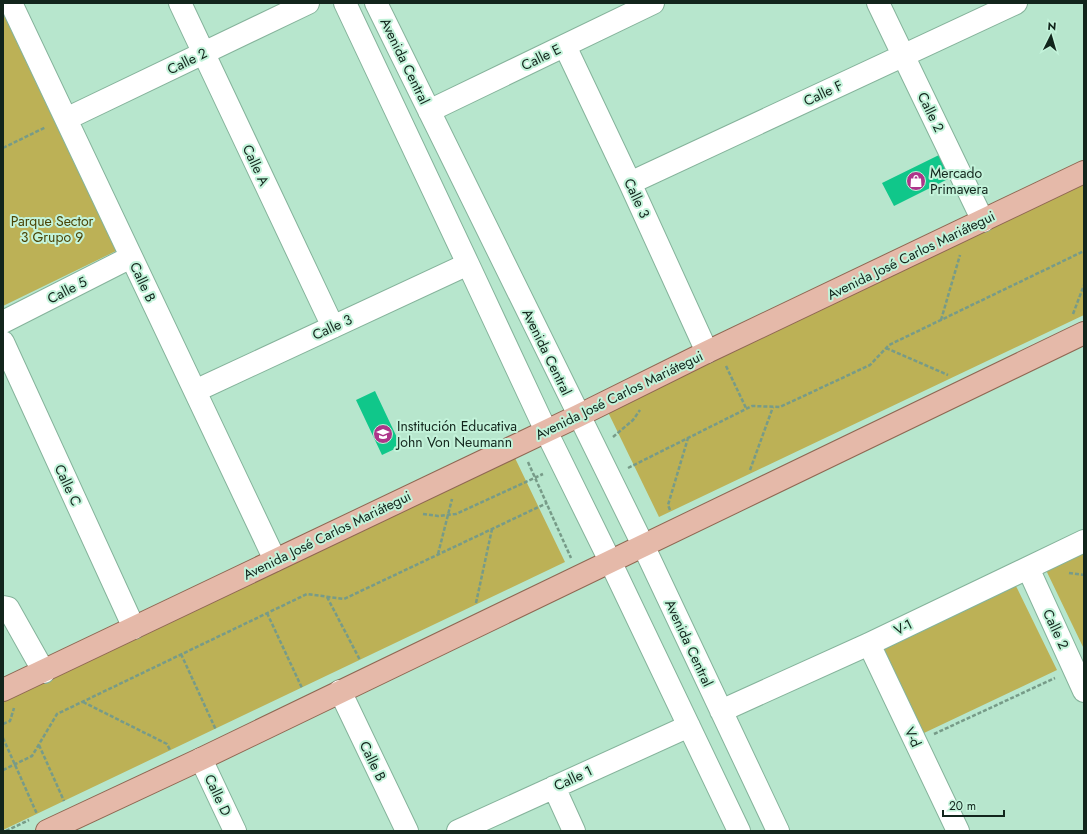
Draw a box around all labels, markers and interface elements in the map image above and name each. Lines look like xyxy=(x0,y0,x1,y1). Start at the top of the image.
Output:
street label: Avenida Central xyxy=(375,14,435,108)
north arrow xyxy=(1031,16,1071,56)
text: N xyxy=(1047,18,1057,34)
street label: Calle E xyxy=(518,39,564,75)
street label: Calle 2 xyxy=(164,43,210,79)
street label: Calle F xyxy=(800,75,846,111)
street label: Calle 2 xyxy=(913,89,949,135)
street label: Calle A xyxy=(238,141,275,190)
place label: Mercado Primavera xyxy=(930,163,988,199)
shop icon: Mercado Primavera xyxy=(905,170,927,192)
street label: Calle 3 xyxy=(619,175,655,221)
street label: Avenida José Carlos Mariátegui xyxy=(824,206,998,304)
park label: Parque Sector 3 Grupo 9 xyxy=(11,211,94,247)
street label: Calle B xyxy=(125,259,161,305)
street label: Calle 5 xyxy=(44,271,90,308)
street label: Avenida Central xyxy=(517,305,577,399)
street label: Calle 3 xyxy=(309,309,355,345)
street label: Avenida José Carlos Mariátegui xyxy=(532,346,706,444)
place label: Institución Educativa John Von Neumann xyxy=(395,416,517,452)
school or university icon: Institución Educativa John Von Neumann xyxy=(372,423,394,445)
street label: Calle C xyxy=(50,461,86,509)
street label: Avenida José Carlos Mariátegui xyxy=(240,486,414,584)
street label: Avenida Central xyxy=(660,596,718,690)
street label: Calle 2 xyxy=(1038,606,1074,652)
street label: V-1 xyxy=(890,614,916,640)
street label: V-d xyxy=(900,724,926,750)
street label: Calle B xyxy=(355,738,391,784)
street label: Calle 1 xyxy=(550,760,596,796)
street label: Calle D xyxy=(200,771,236,819)
scale bar xyxy=(943,792,1004,818)
text: 20 m xyxy=(949,797,976,815)

